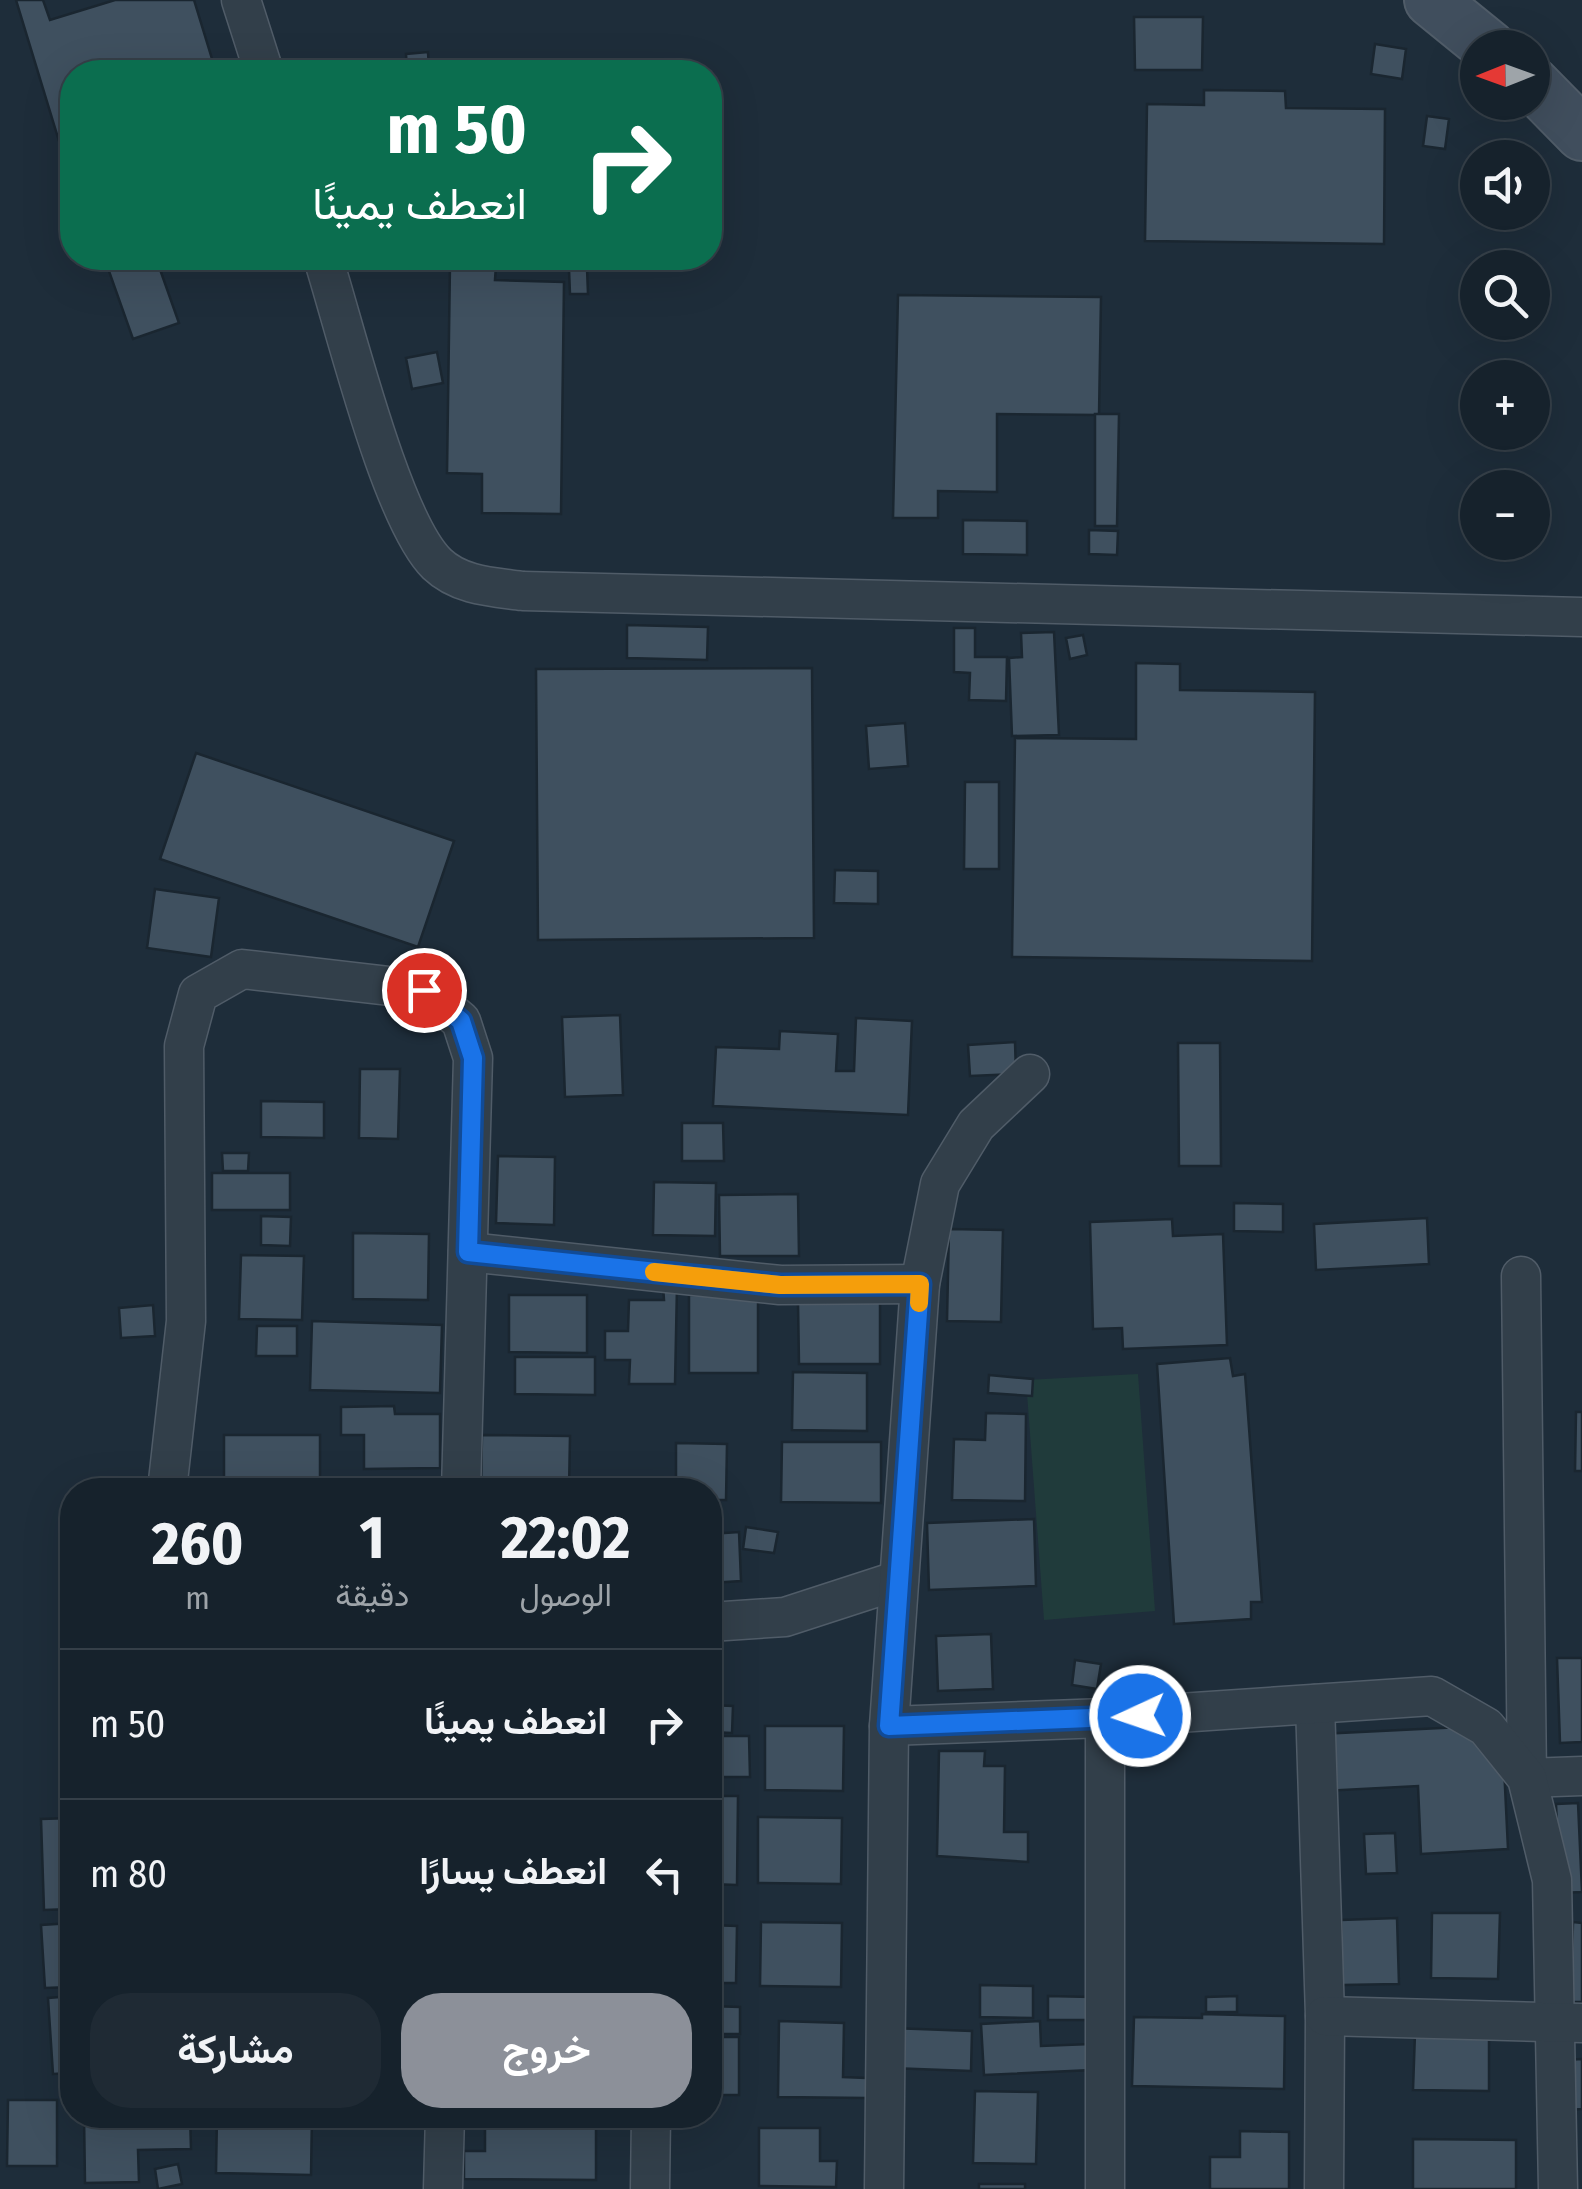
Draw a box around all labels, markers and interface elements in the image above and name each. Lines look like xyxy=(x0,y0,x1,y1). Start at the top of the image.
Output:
north arrow xyxy=(1460,30,1550,120)
map controls xyxy=(1460,30,1550,560)
text: 50 m xyxy=(386,88,527,172)
icon: right xyxy=(562,100,692,230)
button: sound xyxy=(1460,140,1550,230)
text: انعطف يمينًا xyxy=(312,177,527,231)
button: search xyxy=(1460,250,1550,340)
button: + xyxy=(1460,360,1550,450)
button: − xyxy=(1460,470,1550,560)
pin xyxy=(382,948,467,1033)
icon: arrive xyxy=(397,963,452,1018)
text: 1 xyxy=(360,1502,385,1574)
text: 22:02 xyxy=(501,1502,630,1574)
text: 260 xyxy=(152,1508,244,1580)
text: دقيقة xyxy=(335,1576,409,1614)
text: الوصول xyxy=(520,1576,612,1614)
text: m xyxy=(185,1579,210,1617)
position arrow xyxy=(1088,1664,1192,1768)
icon: right xyxy=(637,1697,692,1752)
text: انعطف يمينًا xyxy=(424,1698,607,1744)
text: 50 m xyxy=(90,1701,165,1747)
icon: left xyxy=(637,1847,692,1902)
text: انعطف يسارًا xyxy=(419,1848,607,1894)
text: 80 m xyxy=(90,1851,167,1897)
button: مشاركة xyxy=(90,1993,381,2108)
button: خروج xyxy=(401,1993,692,2108)

